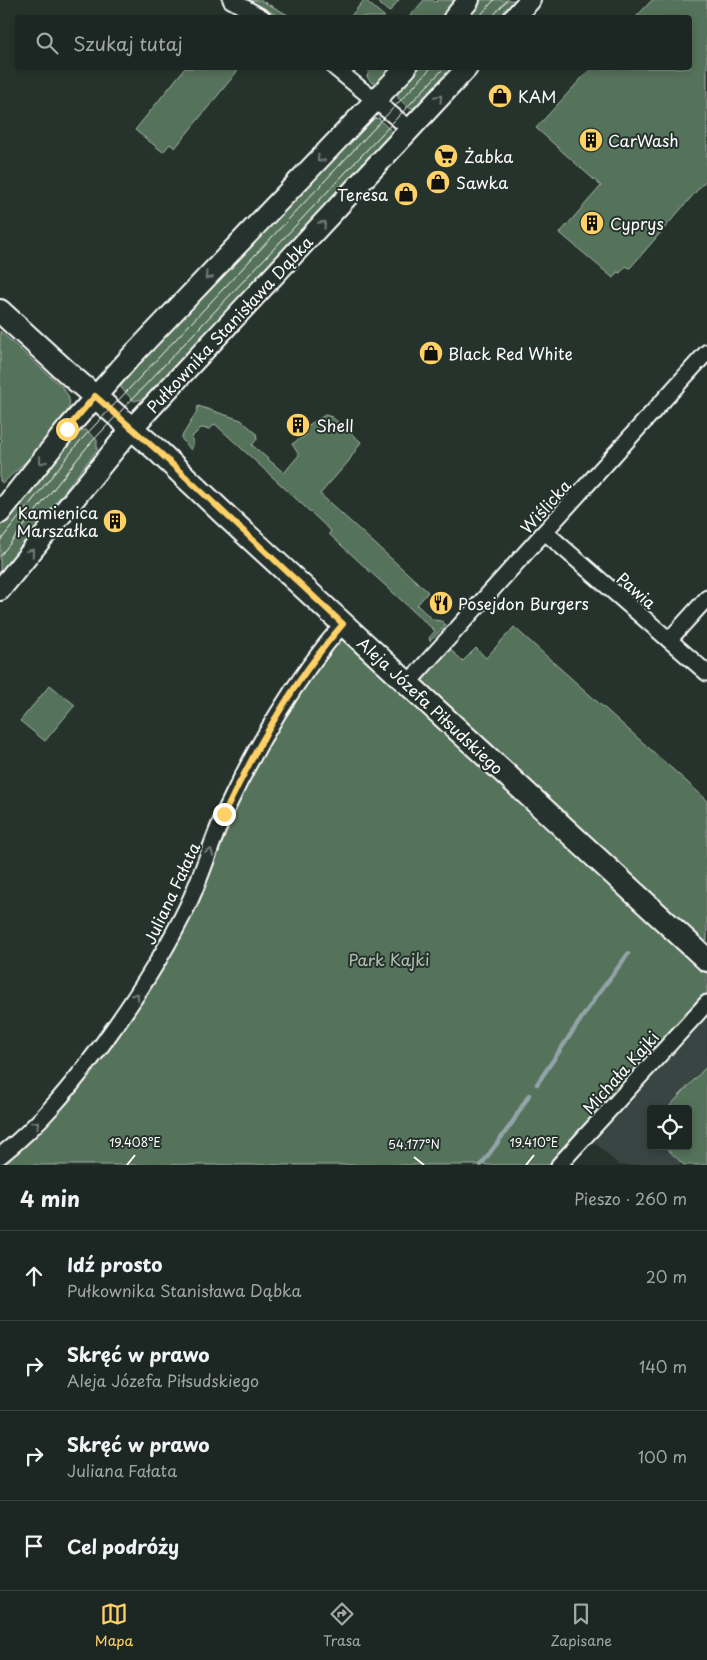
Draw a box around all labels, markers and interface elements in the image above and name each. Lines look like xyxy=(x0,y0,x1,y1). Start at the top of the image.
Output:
search box xyxy=(15,15,692,70)
icon: search xyxy=(33,29,61,57)
text: Szukaj tutaj xyxy=(73,29,183,57)
shop icon: KAM xyxy=(487,83,513,109)
place label: KAM xyxy=(518,84,556,108)
one-way arrow xyxy=(433,95,442,104)
building icon: CarWash xyxy=(578,127,604,153)
place label: CarWash xyxy=(608,128,679,152)
supermarket icon: Żabka xyxy=(433,143,459,169)
place label: Żabka xyxy=(464,144,513,168)
one-way arrow xyxy=(317,153,326,162)
shop icon: Sawka xyxy=(425,169,451,195)
place label: Sawka xyxy=(456,170,508,194)
shop icon: Teresa xyxy=(393,181,419,207)
place label: Teresa xyxy=(337,182,388,206)
building icon: Cyprys xyxy=(579,210,605,236)
place label: Cyprys xyxy=(610,211,664,235)
one-way arrow xyxy=(317,220,326,229)
street label: Pułkownika Stanisława Dąbka xyxy=(140,230,318,418)
one-way arrow xyxy=(205,271,214,280)
shop icon: Black Red White xyxy=(418,340,444,366)
place label: Black Red White xyxy=(448,341,573,365)
building icon: Shell xyxy=(285,412,311,438)
place label: Shell xyxy=(316,413,354,437)
route start xyxy=(56,418,79,441)
one-way arrow xyxy=(39,455,47,464)
street label: Wiślicka xyxy=(514,474,576,538)
place label: Kamienica Marszałka xyxy=(17,500,98,542)
building icon: Kamienica Marszałka xyxy=(102,508,128,534)
one-way arrow xyxy=(25,549,33,558)
street label: Pawia xyxy=(612,566,662,614)
restaurant icon: Posejdon Burgers xyxy=(428,590,454,616)
place label: Posejdon Burgers xyxy=(458,591,589,615)
street label: Aleja Józefa Piłsudskiego xyxy=(353,631,509,779)
route end xyxy=(213,803,236,826)
street label: Juliana Fałata xyxy=(137,838,205,948)
one-way arrow xyxy=(204,848,214,856)
park label: Park Kajki xyxy=(349,947,429,971)
one-way arrow xyxy=(130,992,139,1002)
street label: Michała Kajki xyxy=(576,1025,664,1119)
map controls xyxy=(647,1105,692,1150)
button: locate xyxy=(647,1105,692,1150)
one-way arrow xyxy=(31,1121,40,1130)
text: 19.408°E xyxy=(109,1133,161,1151)
text: 19.410°E xyxy=(510,1133,558,1151)
text: 54.177°N xyxy=(388,1135,440,1153)
text: 4 min xyxy=(20,1182,80,1214)
text: Pieszo · 260 m xyxy=(574,1186,687,1210)
text: Idź prosto xyxy=(67,1250,163,1278)
icon: ahead xyxy=(20,1262,48,1290)
text: 20 m xyxy=(646,1264,687,1288)
text: Pułkownika Stanisława Dąbka xyxy=(67,1278,302,1302)
text: Skręć w prawo xyxy=(67,1340,210,1368)
icon: right xyxy=(20,1352,48,1380)
text: 140 m xyxy=(639,1354,687,1378)
text: Aleja Józefa Piłsudskiego xyxy=(67,1368,259,1392)
text: Skręć w prawo xyxy=(67,1430,210,1458)
icon: right xyxy=(20,1442,48,1470)
text: 100 m xyxy=(638,1444,687,1468)
text: Juliana Fałata xyxy=(67,1458,177,1482)
icon: arrive xyxy=(20,1532,48,1560)
text: Cel podróży xyxy=(67,1532,179,1560)
tab: Mapa xyxy=(95,1600,133,1651)
tab: Trasa xyxy=(323,1600,361,1651)
tab: Zapisane xyxy=(551,1600,612,1651)

